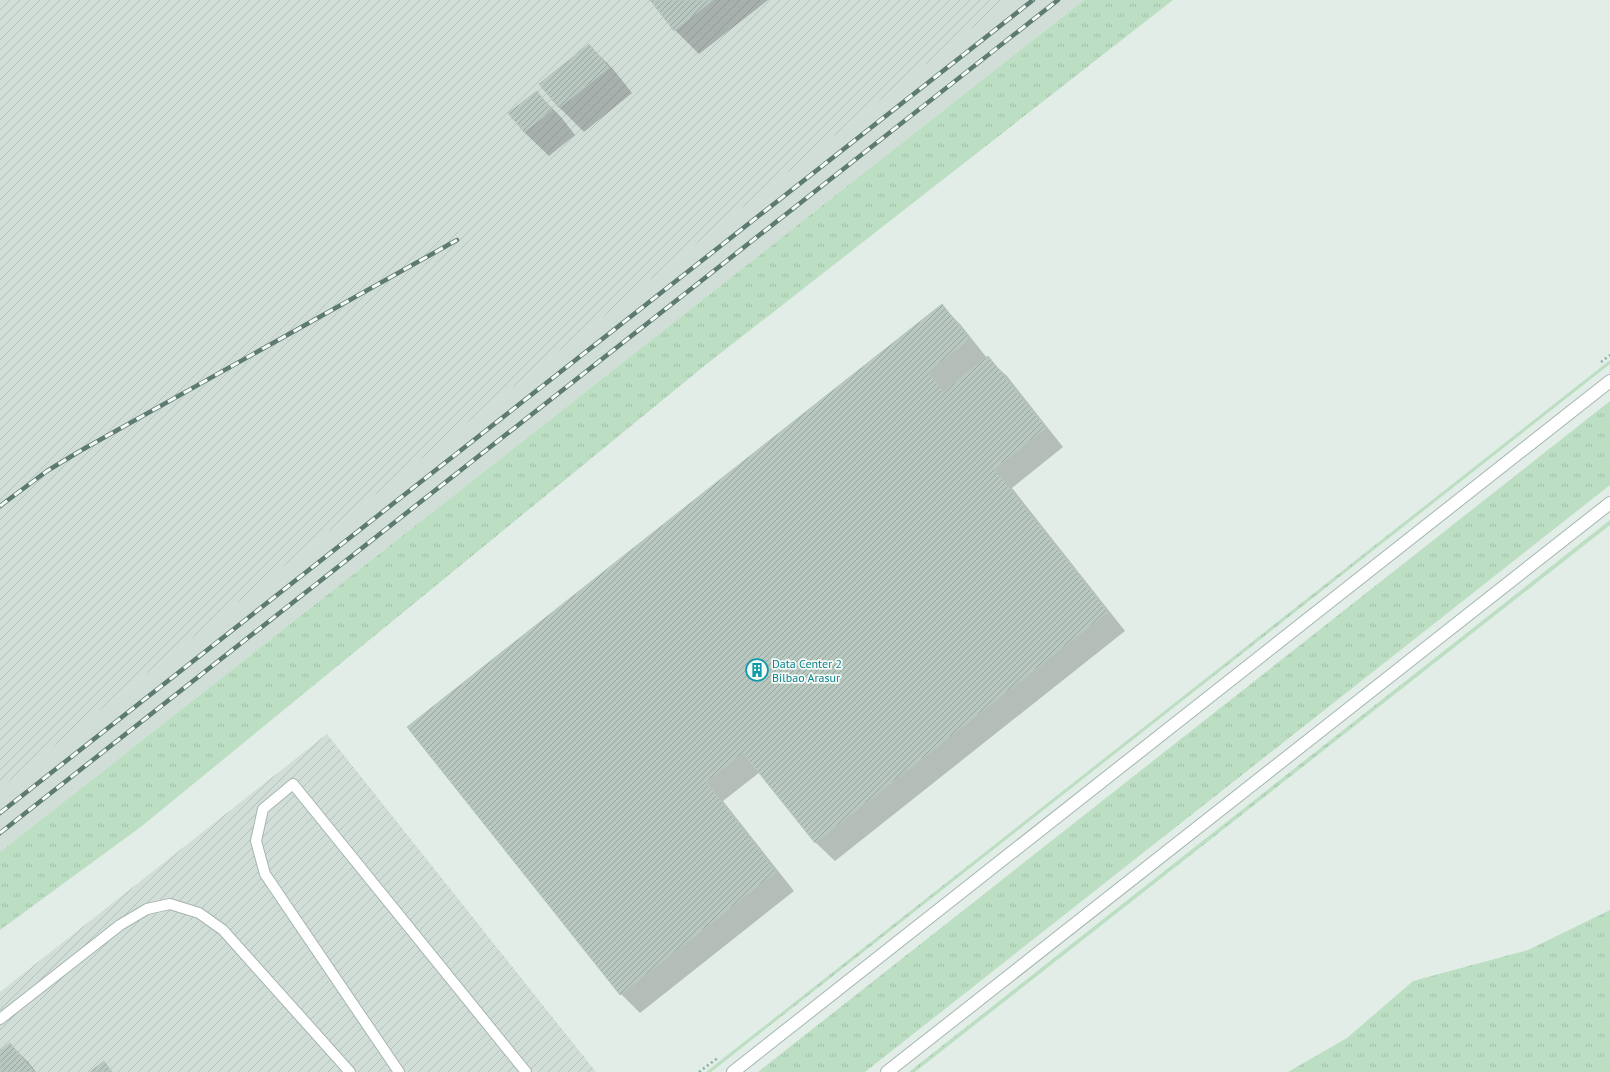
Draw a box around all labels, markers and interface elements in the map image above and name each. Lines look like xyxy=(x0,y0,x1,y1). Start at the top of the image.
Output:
place label: Data Center 2 Bilbao Arasur xyxy=(772,656,842,685)
building icon: Data Center 2 Bilbao Arasur xyxy=(744,657,770,683)

